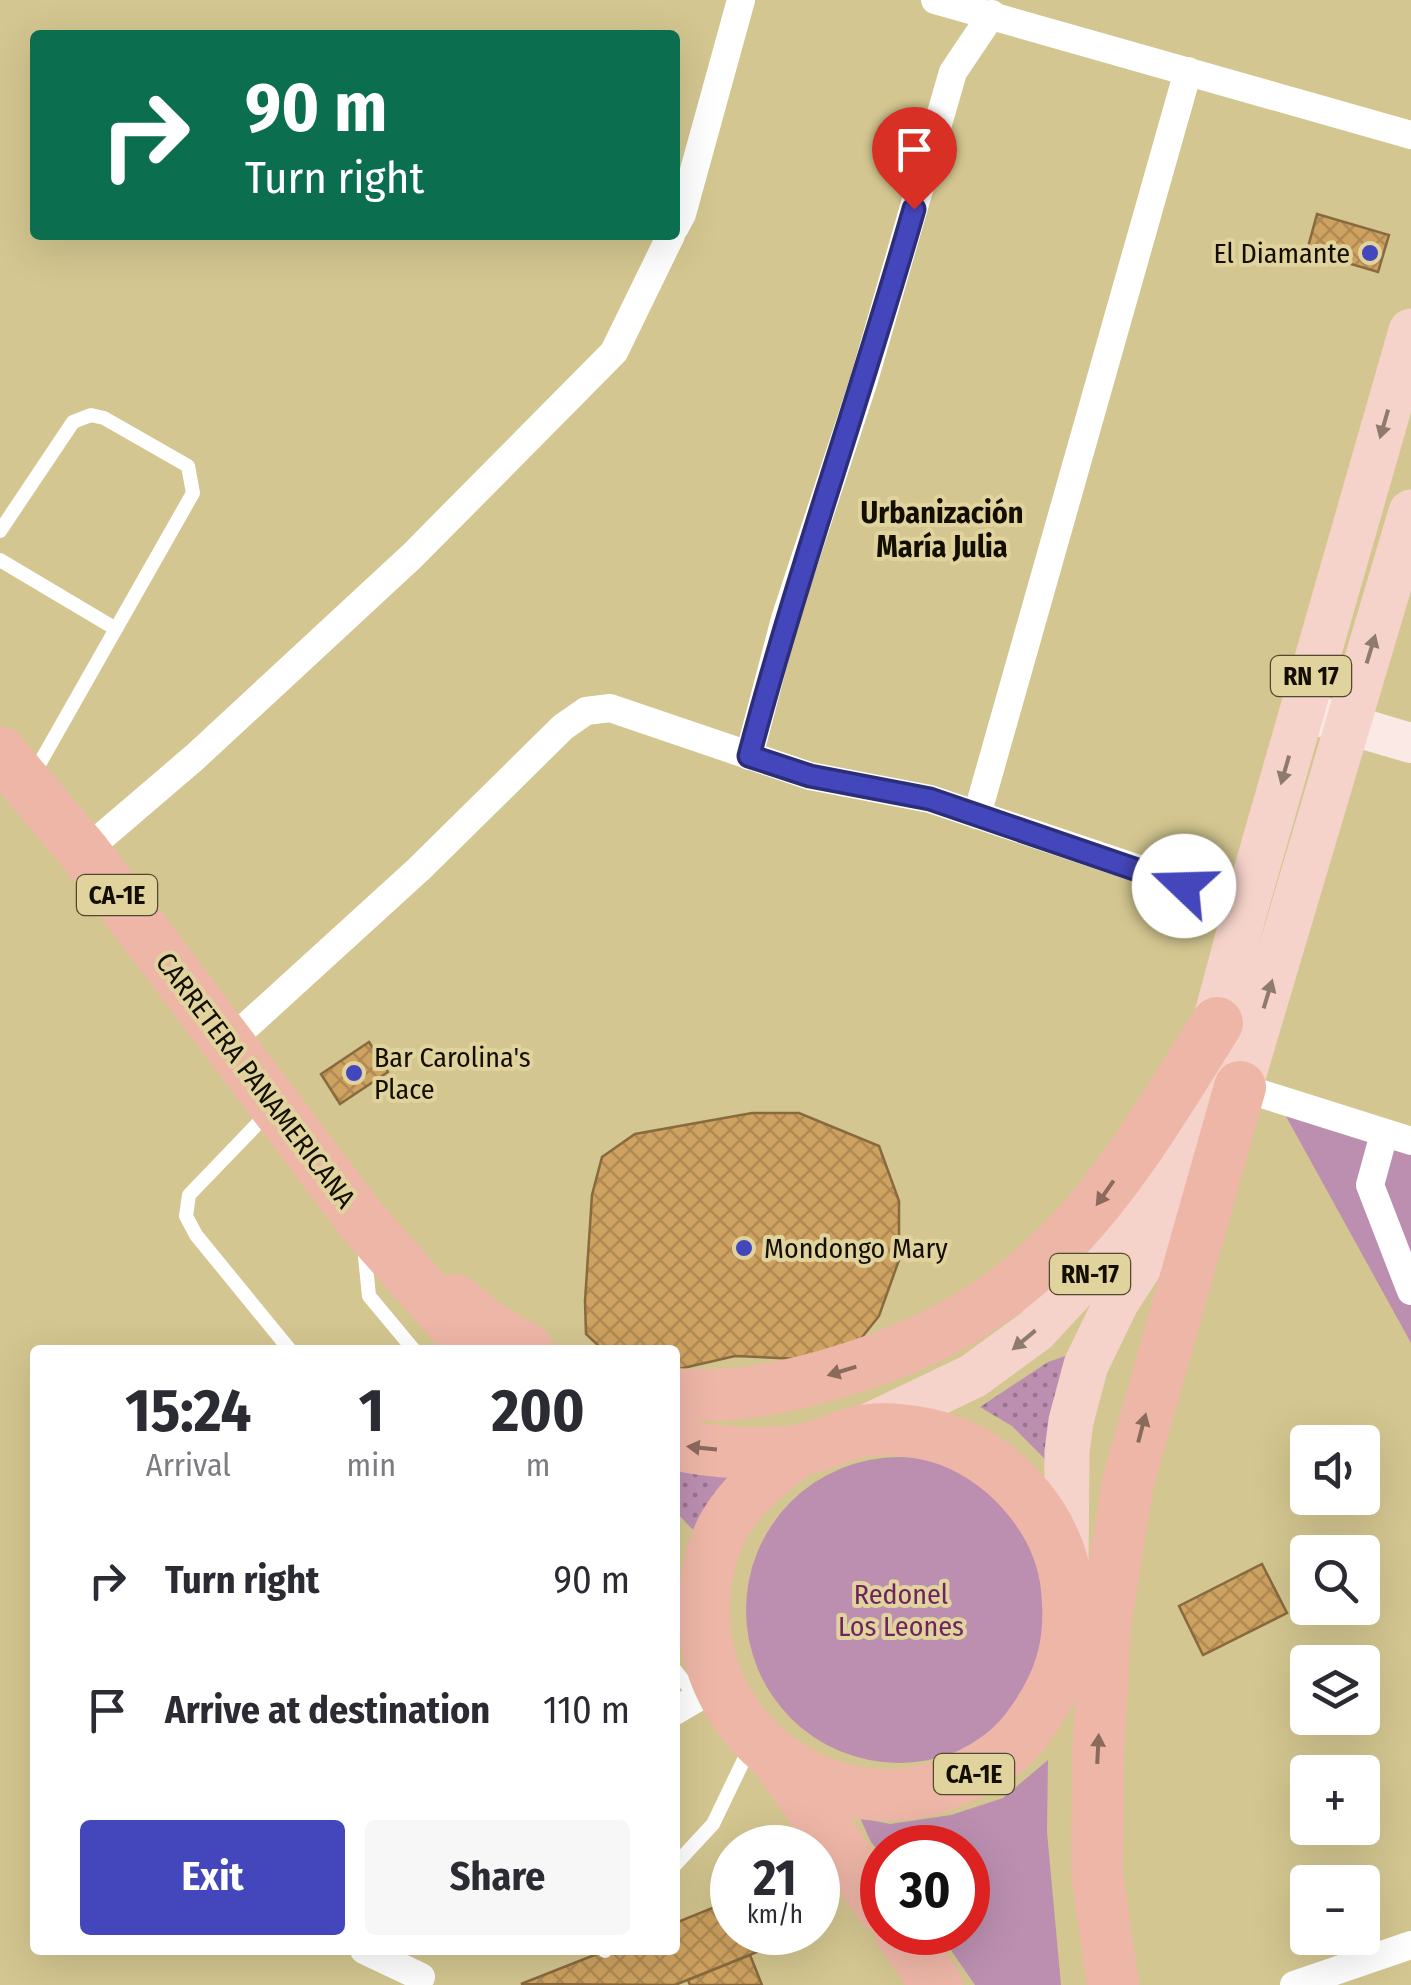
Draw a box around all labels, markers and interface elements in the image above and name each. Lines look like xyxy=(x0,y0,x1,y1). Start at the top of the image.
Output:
text: 90 m xyxy=(245,66,387,150)
icon: right xyxy=(80,70,210,200)
pin xyxy=(872,107,957,210)
icon: arrive xyxy=(887,122,942,177)
text: Turn right xyxy=(245,151,424,205)
place label: El Diamante xyxy=(1213,237,1350,270)
marker: El Diamante xyxy=(1359,242,1381,264)
one-way arrow xyxy=(1376,410,1391,440)
district label: Urbanización María Julia xyxy=(861,495,1023,565)
one-way arrow xyxy=(1364,633,1379,663)
road number: RN 17 xyxy=(1271,656,1351,696)
one-way arrow xyxy=(1276,755,1292,786)
position arrow xyxy=(1132,834,1236,938)
road number: CA-1E xyxy=(77,875,157,915)
street label: CARRETERA PANAMERICANA xyxy=(149,946,363,1215)
one-way arrow xyxy=(1261,978,1276,1008)
place label: Bar Carolina's Place xyxy=(374,1041,531,1106)
marker: Bar Carolina's Place xyxy=(343,1062,365,1084)
one-way arrow xyxy=(1096,1179,1116,1206)
place label: Mondongo Mary xyxy=(764,1232,948,1265)
marker: Mondongo Mary xyxy=(733,1237,755,1259)
road number: RN-17 xyxy=(1050,1254,1130,1294)
one-way arrow xyxy=(1011,1329,1036,1350)
one-way arrow xyxy=(826,1365,856,1380)
text: 15:24 xyxy=(125,1375,251,1447)
text: 1 xyxy=(359,1375,384,1447)
text: 200 xyxy=(491,1375,585,1447)
one-way arrow xyxy=(1134,1412,1150,1443)
map controls xyxy=(1290,1425,1380,1955)
button: sound xyxy=(1290,1425,1380,1515)
one-way arrow xyxy=(685,1440,717,1456)
text: Arrival xyxy=(146,1446,231,1484)
text: min xyxy=(347,1446,396,1484)
text: m xyxy=(526,1446,550,1484)
button: search xyxy=(1290,1535,1380,1625)
icon: right xyxy=(80,1553,135,1608)
text: Turn right xyxy=(165,1557,319,1603)
text: 90 m xyxy=(554,1557,630,1603)
park label: Redonel Los Leones xyxy=(838,1578,964,1643)
button: layers xyxy=(1290,1645,1380,1735)
icon: arrive xyxy=(80,1683,135,1738)
text: Arrive at destination xyxy=(165,1687,490,1733)
text: 110 m xyxy=(543,1687,630,1733)
one-way arrow xyxy=(1091,1732,1107,1764)
road number: CA-1E xyxy=(934,1754,1014,1794)
button: + xyxy=(1290,1755,1380,1845)
button: Exit xyxy=(80,1820,345,1935)
button: Share xyxy=(365,1820,630,1935)
speed limit sign: 30 xyxy=(860,1825,990,1955)
text: 21 xyxy=(753,1848,797,1908)
button: − xyxy=(1290,1865,1380,1955)
text: km/h xyxy=(747,1900,803,1930)

